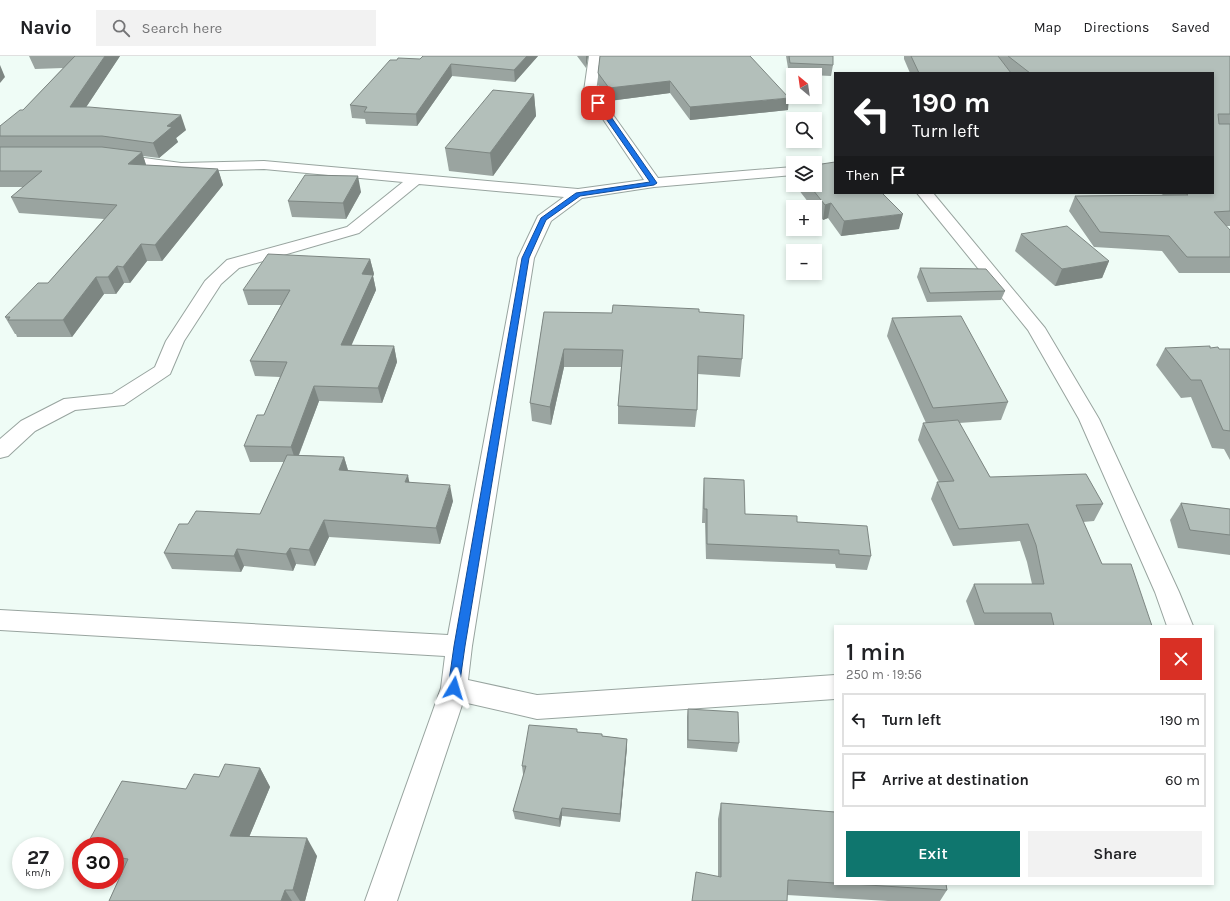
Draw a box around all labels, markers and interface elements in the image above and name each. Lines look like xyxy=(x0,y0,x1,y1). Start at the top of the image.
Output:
search box xyxy=(96,10,376,46)
text: Navio xyxy=(20,17,72,39)
icon: search xyxy=(110,17,132,39)
text: Search here xyxy=(142,19,222,37)
text: Map xyxy=(1034,19,1062,36)
text: Directions xyxy=(1084,19,1149,36)
text: Saved xyxy=(1171,19,1210,36)
north arrow xyxy=(786,68,822,104)
map controls xyxy=(786,68,822,280)
pin xyxy=(581,86,615,120)
text: 190 m xyxy=(912,86,990,119)
icon: left xyxy=(846,88,898,140)
icon: arrive xyxy=(587,92,609,114)
button: search xyxy=(786,112,822,148)
text: Turn left xyxy=(912,120,980,142)
button: layers xyxy=(786,156,822,192)
icon: arrive xyxy=(887,164,909,186)
text: Then xyxy=(846,166,879,184)
button: + xyxy=(786,200,822,236)
button: − xyxy=(786,244,822,280)
text: 1 min xyxy=(846,638,906,666)
button: close xyxy=(1160,638,1202,680)
position arrow xyxy=(433,667,475,709)
text: 250 m · 19:56 xyxy=(846,667,922,682)
icon: left xyxy=(848,709,870,731)
text: Turn left xyxy=(882,711,941,729)
text: 190 m xyxy=(1160,711,1200,729)
icon: arrive xyxy=(848,769,870,791)
text: Arrive at destination xyxy=(882,771,1029,789)
text: 60 m xyxy=(1165,771,1200,789)
button: Exit xyxy=(846,831,1020,877)
button: Share xyxy=(1028,831,1202,877)
speed limit sign: 30 xyxy=(72,837,124,889)
text: 27 xyxy=(27,846,49,869)
text: km/h xyxy=(25,867,51,879)

